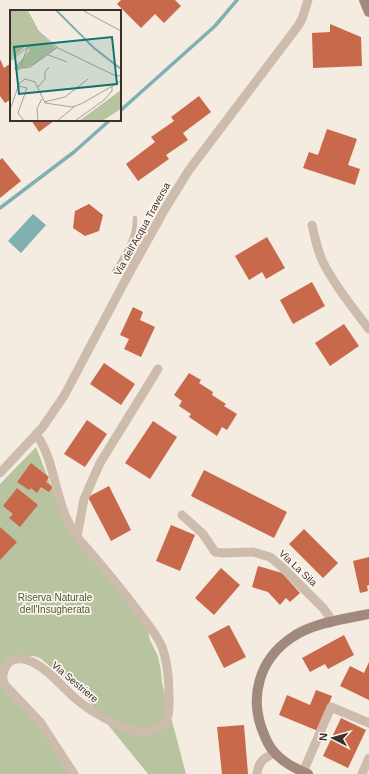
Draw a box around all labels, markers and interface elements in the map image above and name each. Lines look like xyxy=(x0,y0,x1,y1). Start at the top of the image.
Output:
inset map xyxy=(10,10,121,121)
street label: Via dell'Acqua Traversa xyxy=(112,180,172,277)
street label: Via La Sila xyxy=(277,548,319,589)
park label: Riserva Naturale dell'Insugherata xyxy=(18,592,93,615)
street label: Via Sestriere xyxy=(50,659,101,705)
north arrow xyxy=(313,718,353,758)
text: N xyxy=(317,732,329,742)

